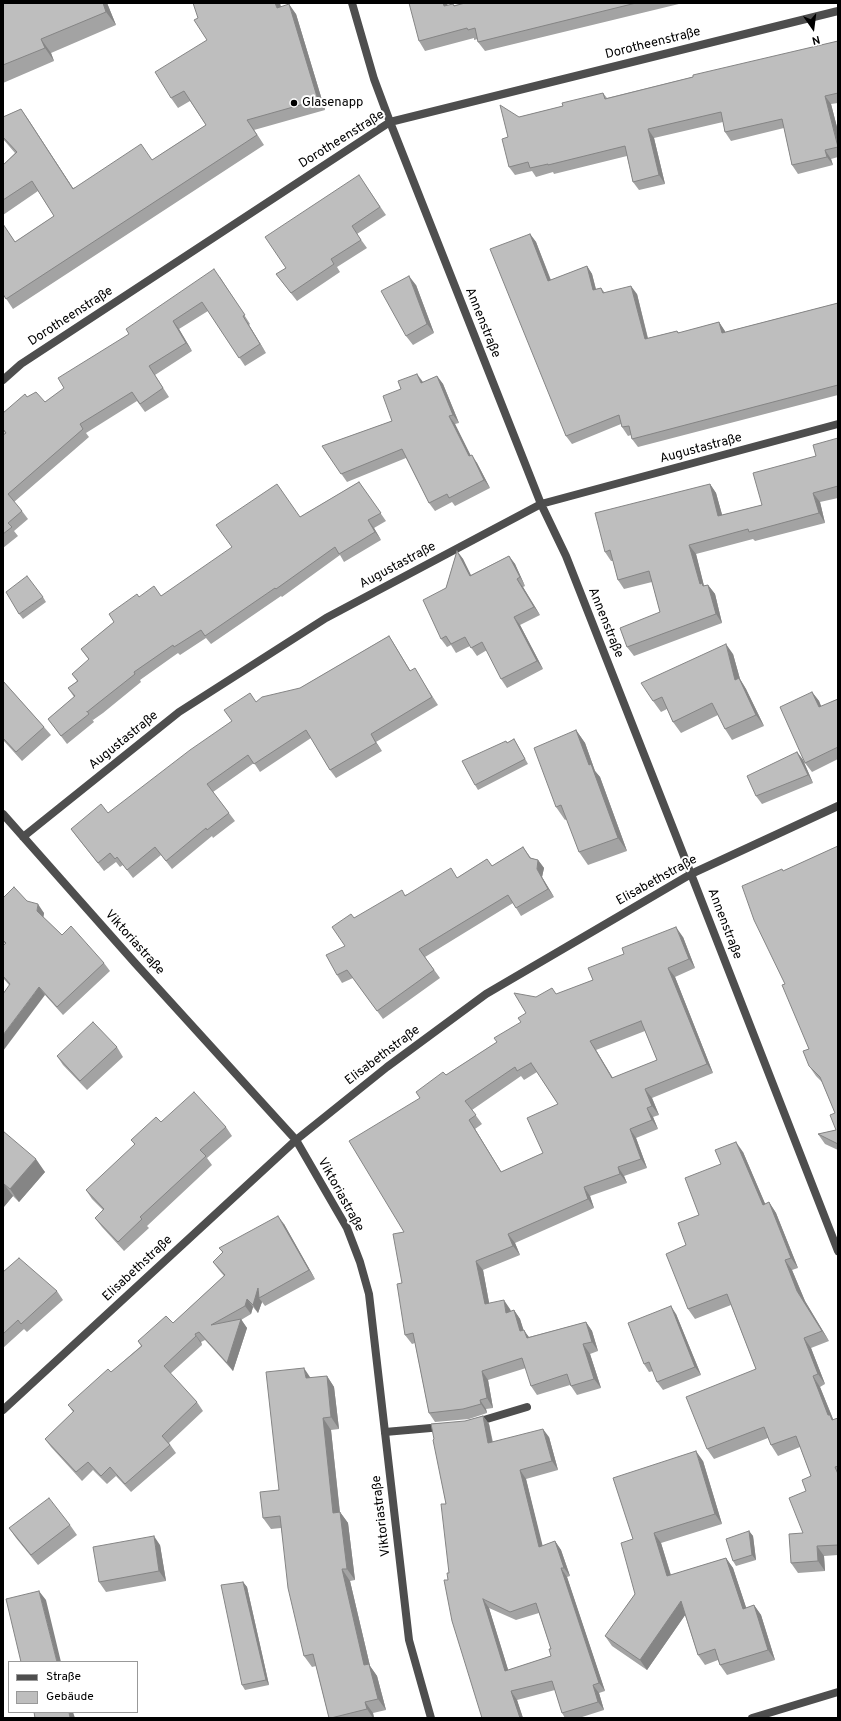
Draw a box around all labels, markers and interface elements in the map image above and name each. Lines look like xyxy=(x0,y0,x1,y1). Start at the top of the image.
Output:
north arrow xyxy=(793,8,833,48)
street label: Dorotheenstraße xyxy=(604,25,702,63)
text: N xyxy=(810,32,821,47)
place label: Glasenapp xyxy=(302,95,363,111)
marker: Glasenapp xyxy=(289,98,299,108)
street label: Dorotheenstraße xyxy=(296,107,388,173)
street label: Dorotheenstraße xyxy=(26,284,116,350)
street label: Annenstraße xyxy=(461,286,503,360)
street label: Augustastraße xyxy=(658,431,744,467)
street label: Augustastraße xyxy=(357,539,439,593)
street label: Annenstraße xyxy=(584,586,626,660)
street label: Augustastraße xyxy=(86,708,162,774)
street label: Elisabethstraße xyxy=(614,852,700,910)
street label: Annenstraße xyxy=(703,886,745,962)
street label: Viktoriastraße xyxy=(101,907,167,979)
street label: Elisabethstraße xyxy=(342,1023,424,1089)
street label: Viktoriastraße xyxy=(313,1155,367,1235)
street label: Elisabethstraße xyxy=(100,1233,176,1305)
street label: Viktoriastraße xyxy=(369,1474,395,1558)
legend xyxy=(8,1661,138,1713)
text: Straße xyxy=(46,1669,81,1685)
text: Gebäude xyxy=(46,1689,94,1705)

